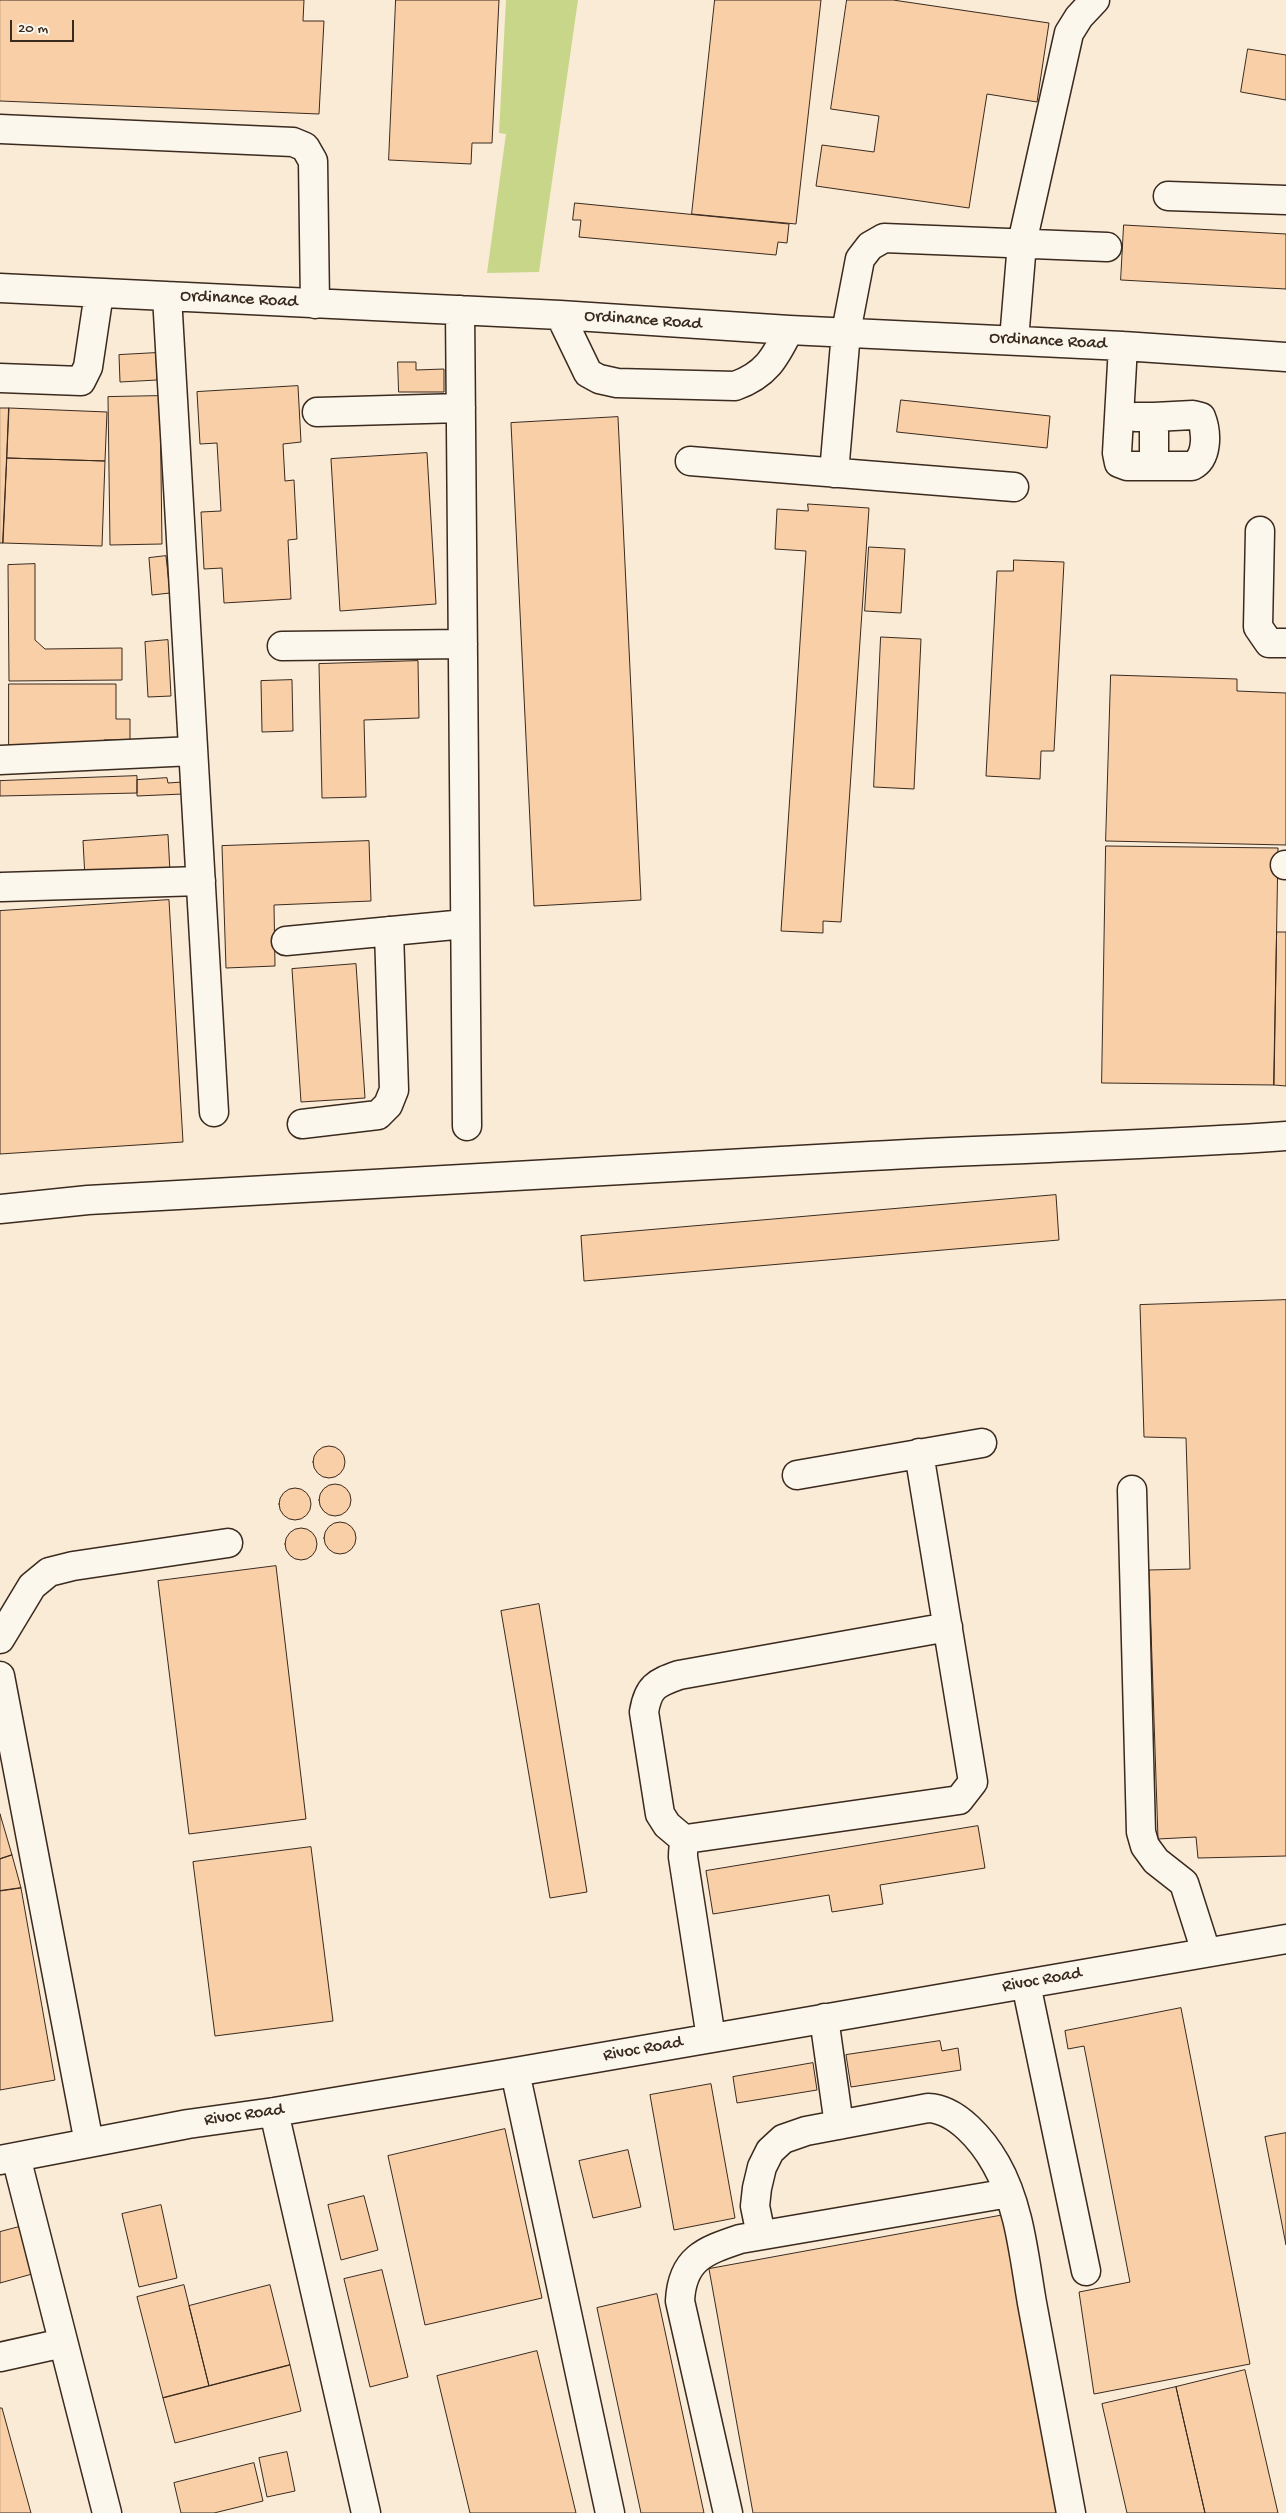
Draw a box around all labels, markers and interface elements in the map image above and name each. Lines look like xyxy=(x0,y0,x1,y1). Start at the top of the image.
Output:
scale bar xyxy=(12,10,76,42)
text: 20 m xyxy=(18,20,48,38)
street label: Ordinance Road xyxy=(180,286,298,314)
street label: Ordinance Road xyxy=(584,306,702,336)
street label: Ordinance Road xyxy=(989,328,1107,356)
street label: Rivoc Road xyxy=(1001,1963,1083,1999)
street label: Rivoc Road xyxy=(602,2032,684,2068)
street label: Rivoc Road xyxy=(203,2100,285,2132)

